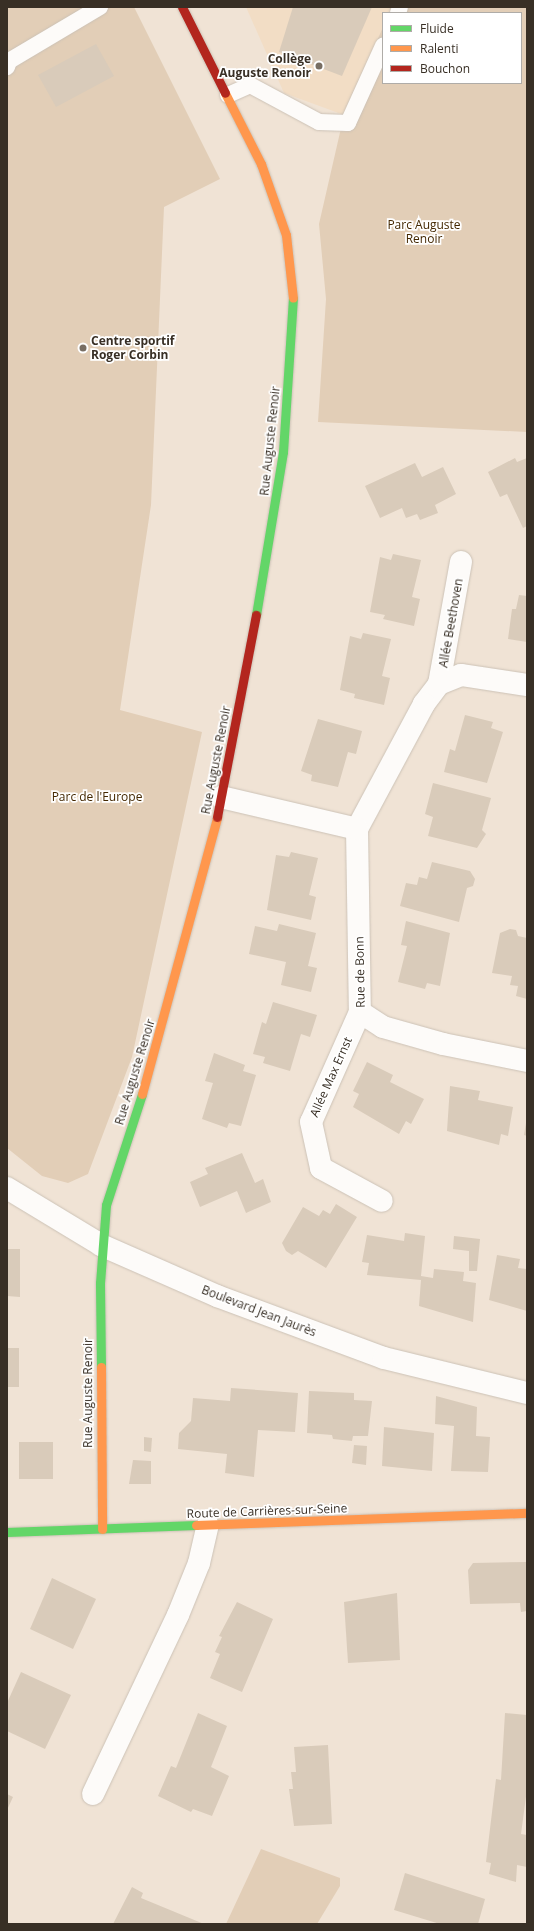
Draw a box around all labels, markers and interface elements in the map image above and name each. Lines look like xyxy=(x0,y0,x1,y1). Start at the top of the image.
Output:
legend xyxy=(382,12,522,84)
text: Fluide xyxy=(420,20,454,37)
text: Ralenti xyxy=(420,40,459,57)
place label: Collège Auguste Renoir xyxy=(219,52,311,80)
text: Bouchon xyxy=(420,60,470,77)
marker: Collège Auguste Renoir xyxy=(314,61,324,71)
park label: Parc Auguste Renoir xyxy=(387,218,461,246)
place label: Centre sportif Roger Corbin xyxy=(91,334,174,362)
marker: Centre sportif Roger Corbin xyxy=(78,343,88,353)
street label: Rue Auguste Renoir xyxy=(257,386,283,496)
street label: Allée Beethoven xyxy=(436,577,466,669)
street label: Rue Auguste Renoir xyxy=(198,705,234,815)
park label: Parc de l'Europe xyxy=(52,790,142,804)
street label: Rue de Bonn xyxy=(352,936,368,1008)
street label: Rue Auguste Renoir xyxy=(112,1017,158,1127)
street label: Allée Max Ernst xyxy=(307,1035,355,1119)
street label: Boulevard Jean Jaurès xyxy=(200,1282,318,1340)
street label: Rue Auguste Renoir xyxy=(81,1338,95,1448)
street label: Route de Carrières-sur-Seine xyxy=(186,1501,348,1521)

